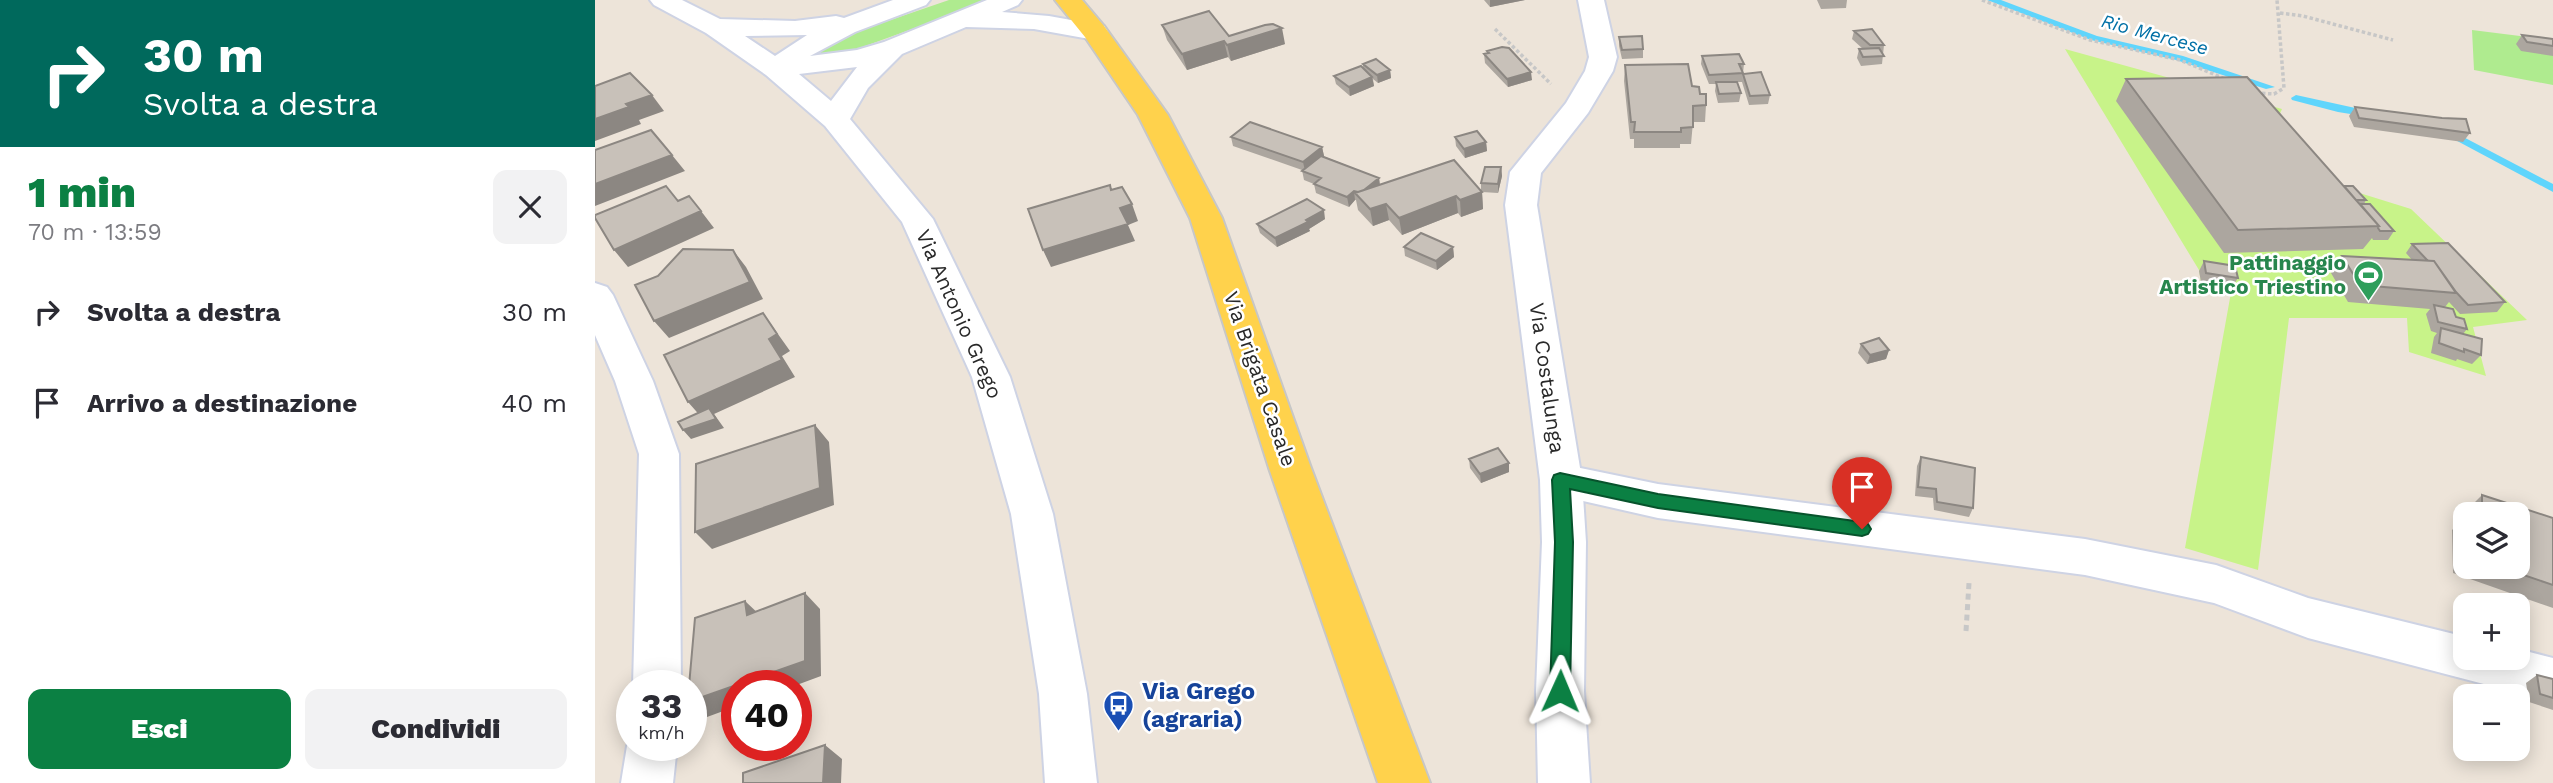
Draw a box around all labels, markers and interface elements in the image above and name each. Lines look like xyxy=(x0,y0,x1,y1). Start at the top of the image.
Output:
water label: Rio Mercese xyxy=(2099,9,2211,60)
text: 30 m xyxy=(143,26,264,84)
icon: right xyxy=(28,28,119,119)
text: Svolta a destra xyxy=(143,85,378,123)
text: 1 min xyxy=(28,168,136,217)
button: close xyxy=(493,170,567,244)
text: 70 m · 13:59 xyxy=(28,219,162,246)
street label: Via Antonio Grego xyxy=(911,225,1008,402)
place label: Pattinaggio Artistico Triestino xyxy=(2159,250,2346,299)
sports icon: Pattinaggio Artistico Triestino xyxy=(2352,258,2386,302)
street label: Via Brigata Casale xyxy=(1219,288,1302,470)
icon: right xyxy=(28,293,66,331)
text: Svolta a destra xyxy=(87,297,280,327)
text: 30 m xyxy=(502,297,567,327)
street label: Via Costalunga xyxy=(1525,301,1570,455)
icon: arrive xyxy=(28,384,66,422)
text: Arrivo a destinazione xyxy=(87,388,357,418)
text: 40 m xyxy=(501,388,567,418)
pin xyxy=(1832,457,1892,529)
icon: arrive xyxy=(1843,468,1881,506)
map controls xyxy=(2453,502,2530,761)
button: layers xyxy=(2453,502,2530,579)
button: + xyxy=(2453,593,2530,670)
position arrow xyxy=(1523,654,1597,728)
speed limit sign: 40 xyxy=(721,670,812,761)
place label: Via Grego (agraria) xyxy=(1142,677,1255,733)
button: − xyxy=(2453,684,2530,761)
text: 33 xyxy=(641,685,682,727)
bus stop icon: Via Grego (agraria) xyxy=(1102,688,1136,732)
button: Esci xyxy=(28,689,291,769)
button: Condividi xyxy=(305,689,567,769)
text: km/h xyxy=(638,722,685,743)

